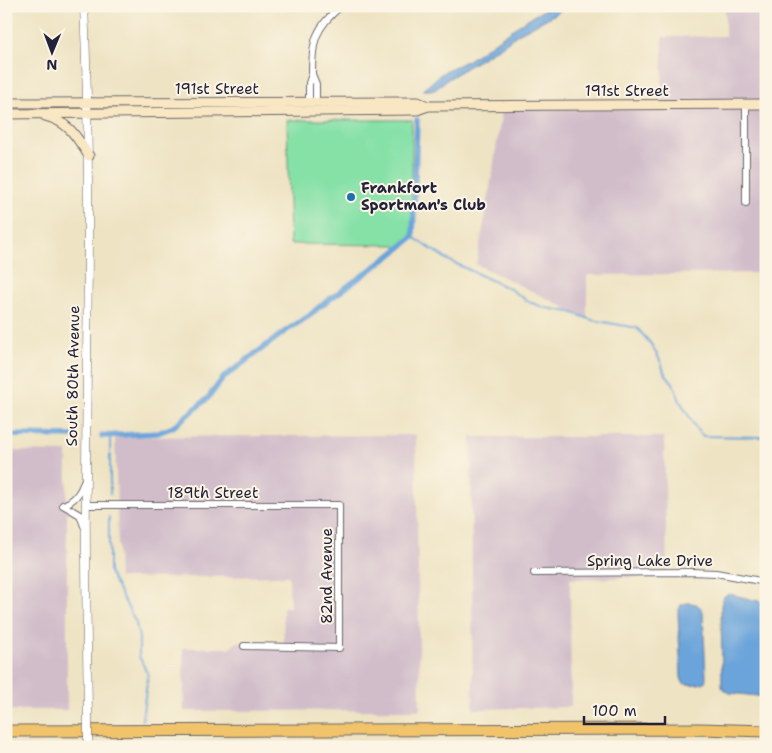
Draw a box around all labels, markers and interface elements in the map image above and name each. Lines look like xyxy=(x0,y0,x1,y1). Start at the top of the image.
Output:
north arrow xyxy=(28,28,78,78)
text: N xyxy=(46,56,57,74)
street label: 191st Street xyxy=(175,79,259,99)
street label: 191st Street xyxy=(585,81,669,101)
place label: Frankfort Sportman's Club xyxy=(361,178,486,215)
marker: Frankfort Sportman's Club xyxy=(345,191,357,203)
street label: South 80th Avenue xyxy=(62,305,84,447)
street label: 189th Street xyxy=(168,483,258,503)
street label: 82nd Avenue xyxy=(317,528,337,624)
street label: Spring Lake Drive xyxy=(587,551,713,571)
scale bar xyxy=(584,693,666,725)
text: 100 m xyxy=(592,701,637,721)

